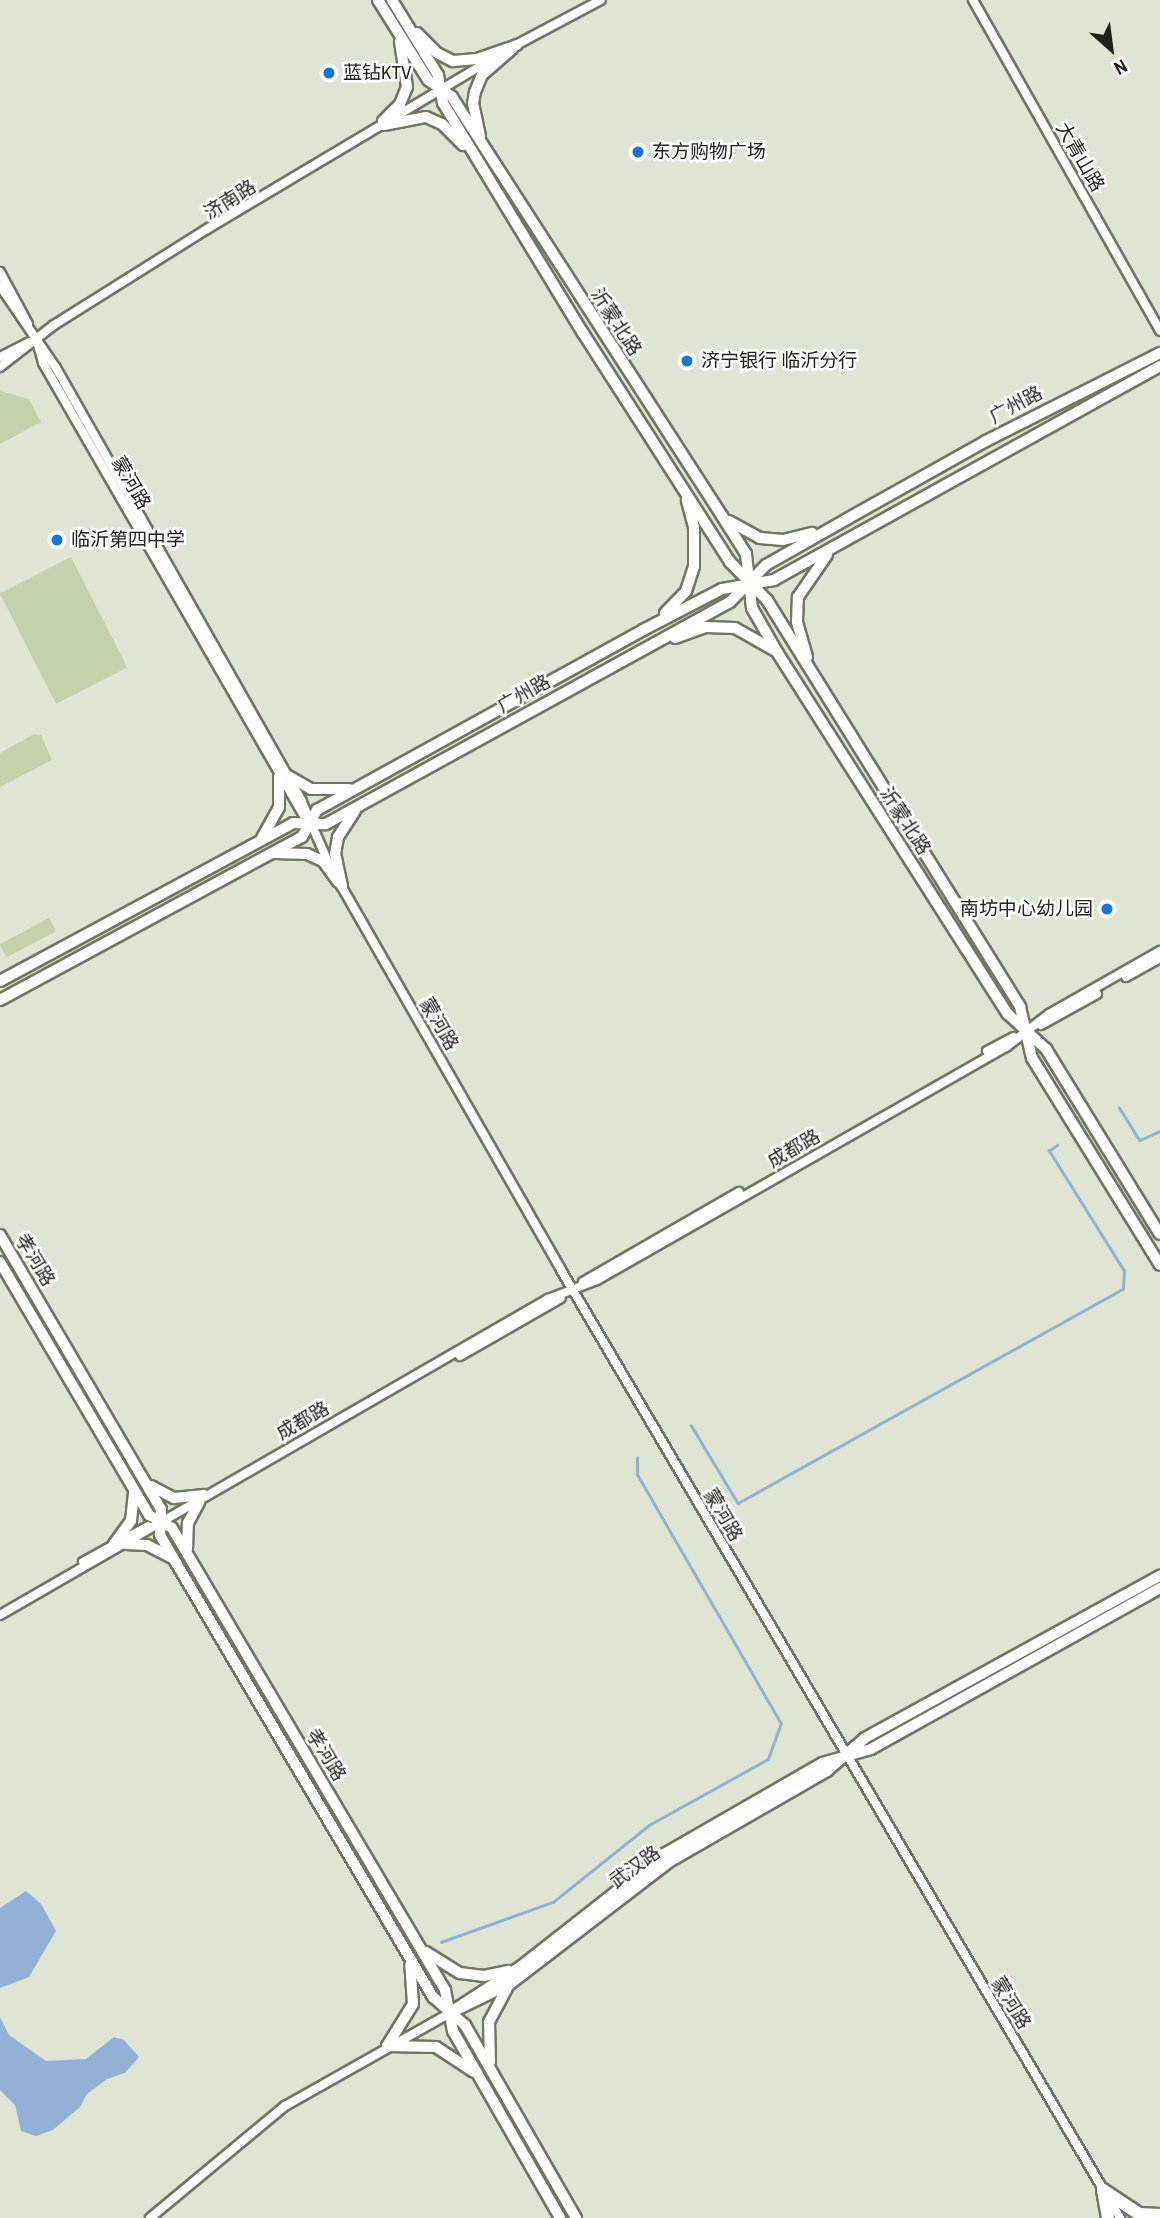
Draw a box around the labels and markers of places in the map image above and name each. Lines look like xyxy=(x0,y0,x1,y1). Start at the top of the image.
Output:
place label: 蓝钻KTV xyxy=(343,62,411,84)
marker: 蓝钻KTV xyxy=(321,65,337,81)
place label: 东方购物广场 xyxy=(652,141,766,163)
marker: 东方购物广场 xyxy=(630,144,646,160)
place label: 济宁银行 临沂分行 xyxy=(701,350,857,372)
marker: 济宁银行 临沂分行 xyxy=(679,353,695,369)
place label: 临沂第四中学 xyxy=(71,529,185,551)
marker: 临沂第四中学 xyxy=(49,532,65,548)
place label: 南坊中心幼儿园 xyxy=(960,898,1093,920)
marker: 南坊中心幼儿园 xyxy=(1099,901,1115,917)

